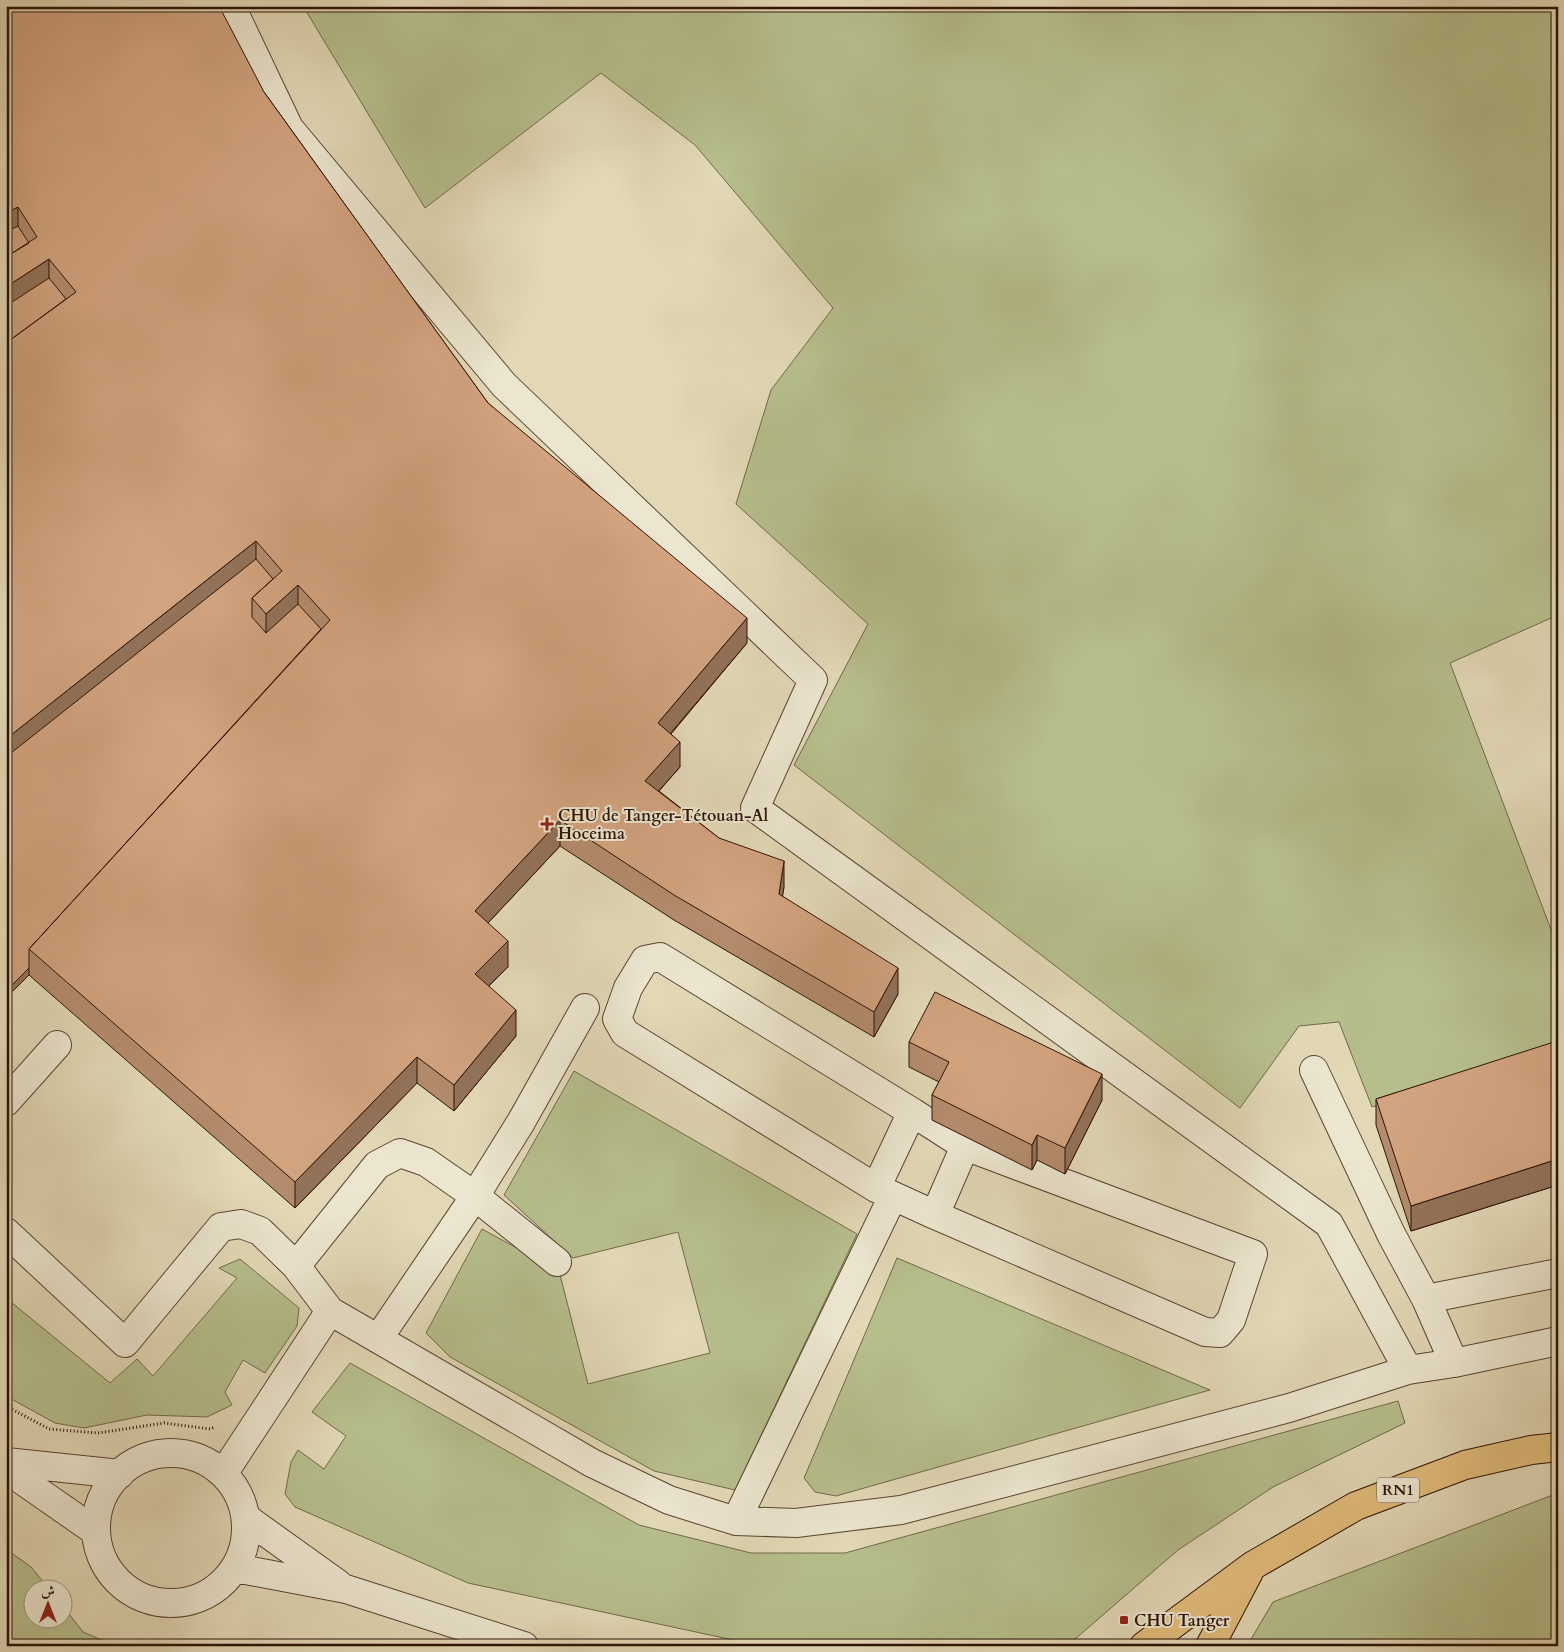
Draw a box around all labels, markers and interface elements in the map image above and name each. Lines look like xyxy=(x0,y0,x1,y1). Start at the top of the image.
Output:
place label: CHU de Tanger-Tétouan-Al Hoceima xyxy=(558,805,769,845)
marker: CHU de Tanger-Tétouan-Al Hoceima xyxy=(540,817,554,831)
road number: RN1 xyxy=(1377,1478,1419,1502)
north arrow xyxy=(22,1580,72,1630)
text: ش xyxy=(41,1582,55,1601)
place label: CHU Tanger xyxy=(1134,1610,1230,1632)
marker: CHU Tanger xyxy=(1118,1614,1130,1626)

